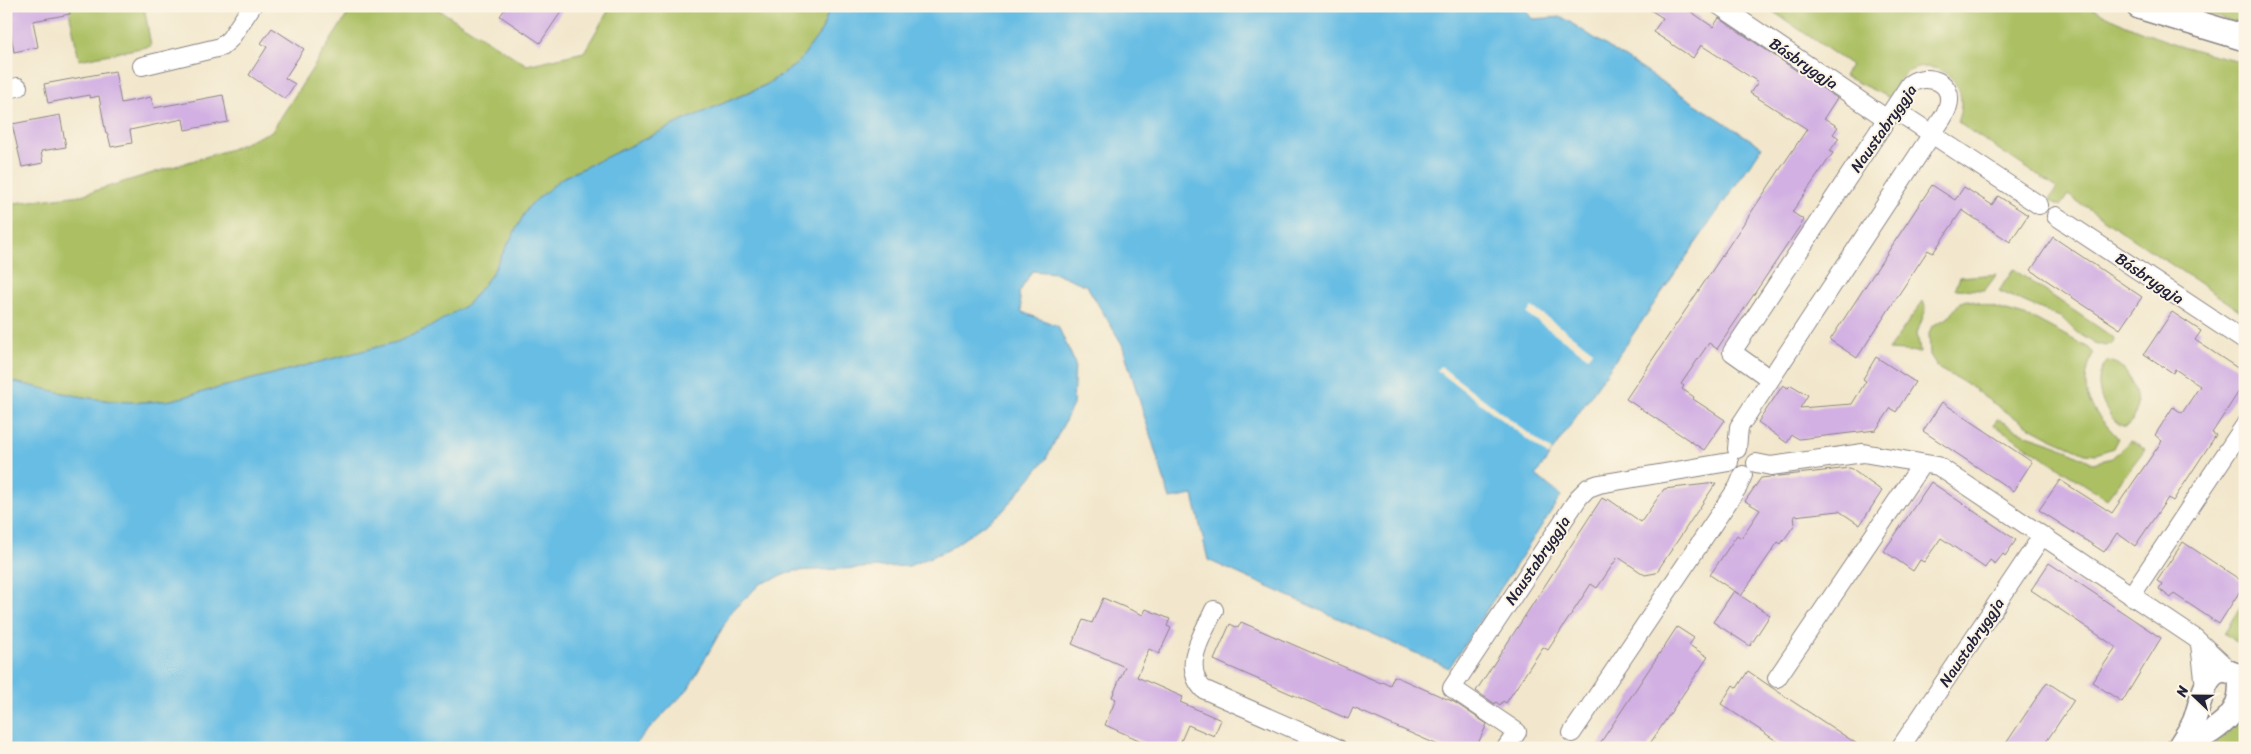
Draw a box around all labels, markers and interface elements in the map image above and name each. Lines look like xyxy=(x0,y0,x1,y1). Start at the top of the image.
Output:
street label: Básbryggja xyxy=(1763,30,1844,97)
street label: Naustabryggja xyxy=(1842,78,1925,179)
street label: Básbryggja xyxy=(2109,245,2190,312)
street label: Naustabryggja xyxy=(1497,510,1578,611)
street label: Naustabryggja xyxy=(1931,592,2012,693)
north arrow xyxy=(2168,672,2218,722)
text: N xyxy=(2169,682,2196,701)

